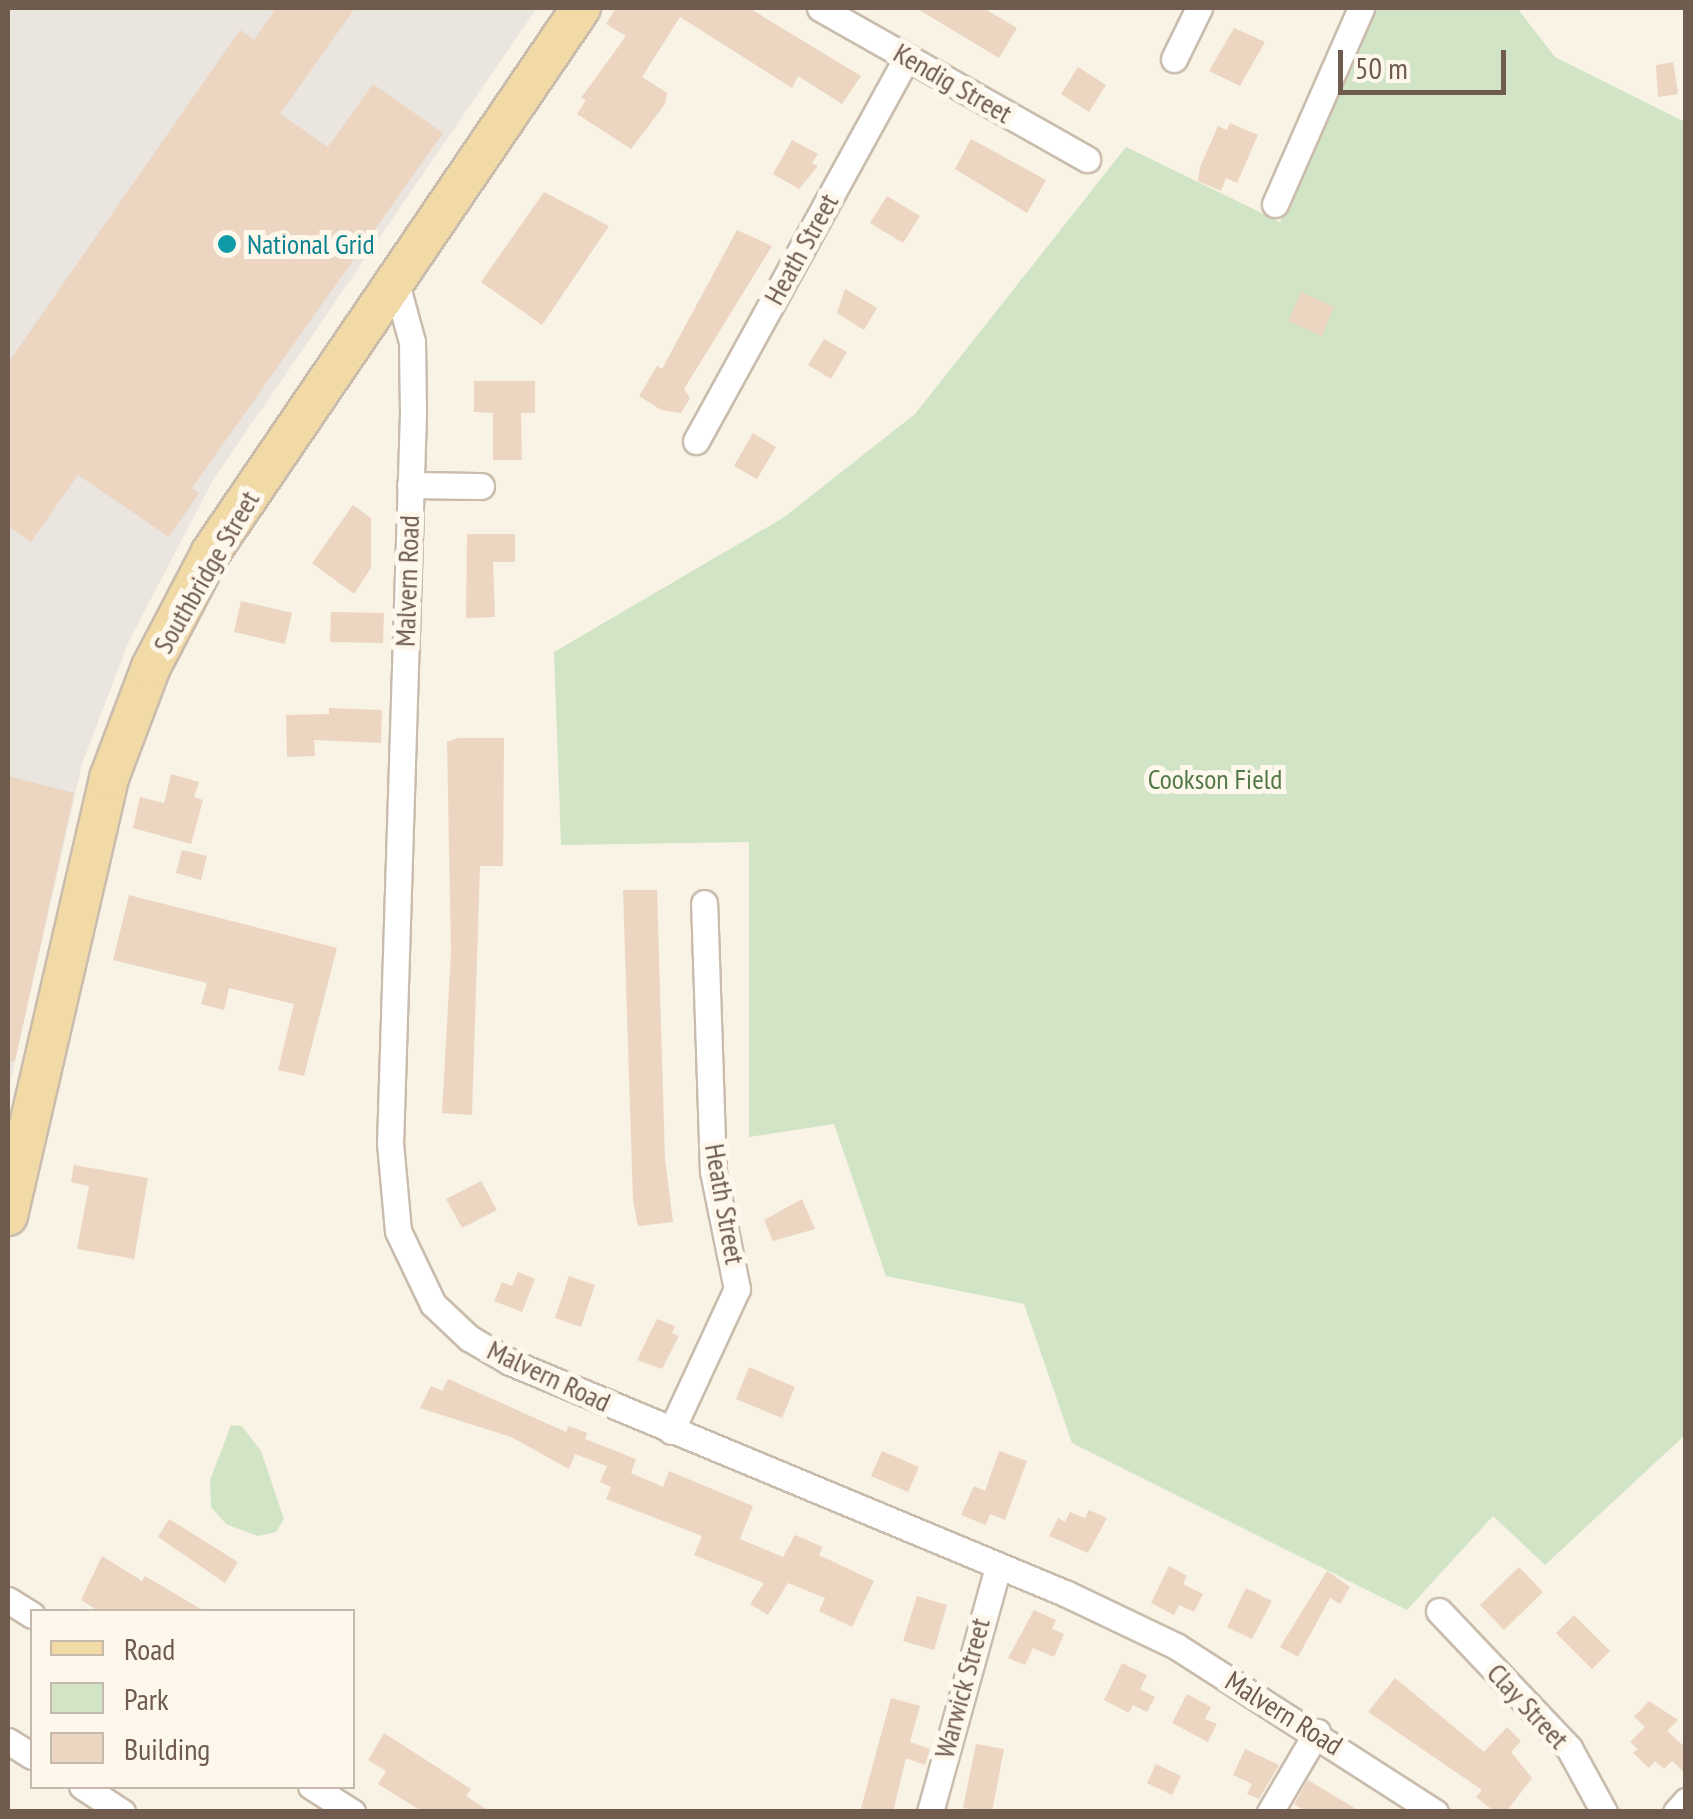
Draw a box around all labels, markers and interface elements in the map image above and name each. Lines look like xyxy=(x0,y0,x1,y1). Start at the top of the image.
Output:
scale bar xyxy=(1343,30,1510,92)
street label: Kendig Street xyxy=(888,36,1018,130)
text: 50 m xyxy=(1355,48,1408,87)
street label: Heath Street xyxy=(757,188,845,310)
place label: National Grid xyxy=(247,227,375,261)
marker: National Grid xyxy=(216,233,238,255)
street label: Southbridge Street xyxy=(146,485,266,659)
street label: Malvern Road xyxy=(388,515,426,647)
park label: Cookson Field xyxy=(1148,762,1282,796)
street label: Heath Street xyxy=(698,1141,752,1267)
street label: Malvern Road xyxy=(482,1333,616,1419)
legend xyxy=(30,1609,355,1789)
street label: Warwick Street xyxy=(927,1614,997,1762)
text: Road xyxy=(124,1629,175,1668)
street label: Clay Street xyxy=(1480,1656,1576,1756)
street label: Malvern Road xyxy=(1219,1664,1349,1762)
text: Park xyxy=(124,1679,169,1718)
text: Building xyxy=(124,1729,210,1768)

